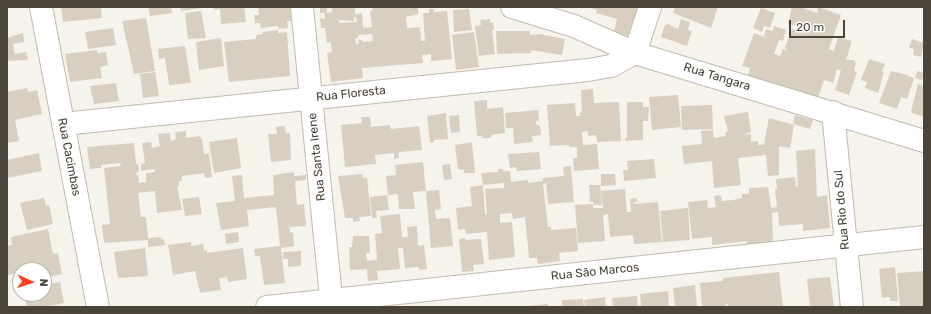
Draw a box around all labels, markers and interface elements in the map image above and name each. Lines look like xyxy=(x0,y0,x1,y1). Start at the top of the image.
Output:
scale bar xyxy=(791,12,847,38)
text: 20 m xyxy=(796,20,824,34)
street label: Rua Tangara xyxy=(682,60,752,94)
street label: Rua Floresta xyxy=(315,83,387,105)
street label: Rua Santa Irene xyxy=(305,112,329,202)
street label: Rua Cacimbas xyxy=(54,117,84,197)
street label: Rua Rio do Sul xyxy=(831,170,853,250)
street label: Rua São Marcos xyxy=(550,260,640,284)
north arrow xyxy=(12,262,52,302)
text: N xyxy=(37,278,50,287)

